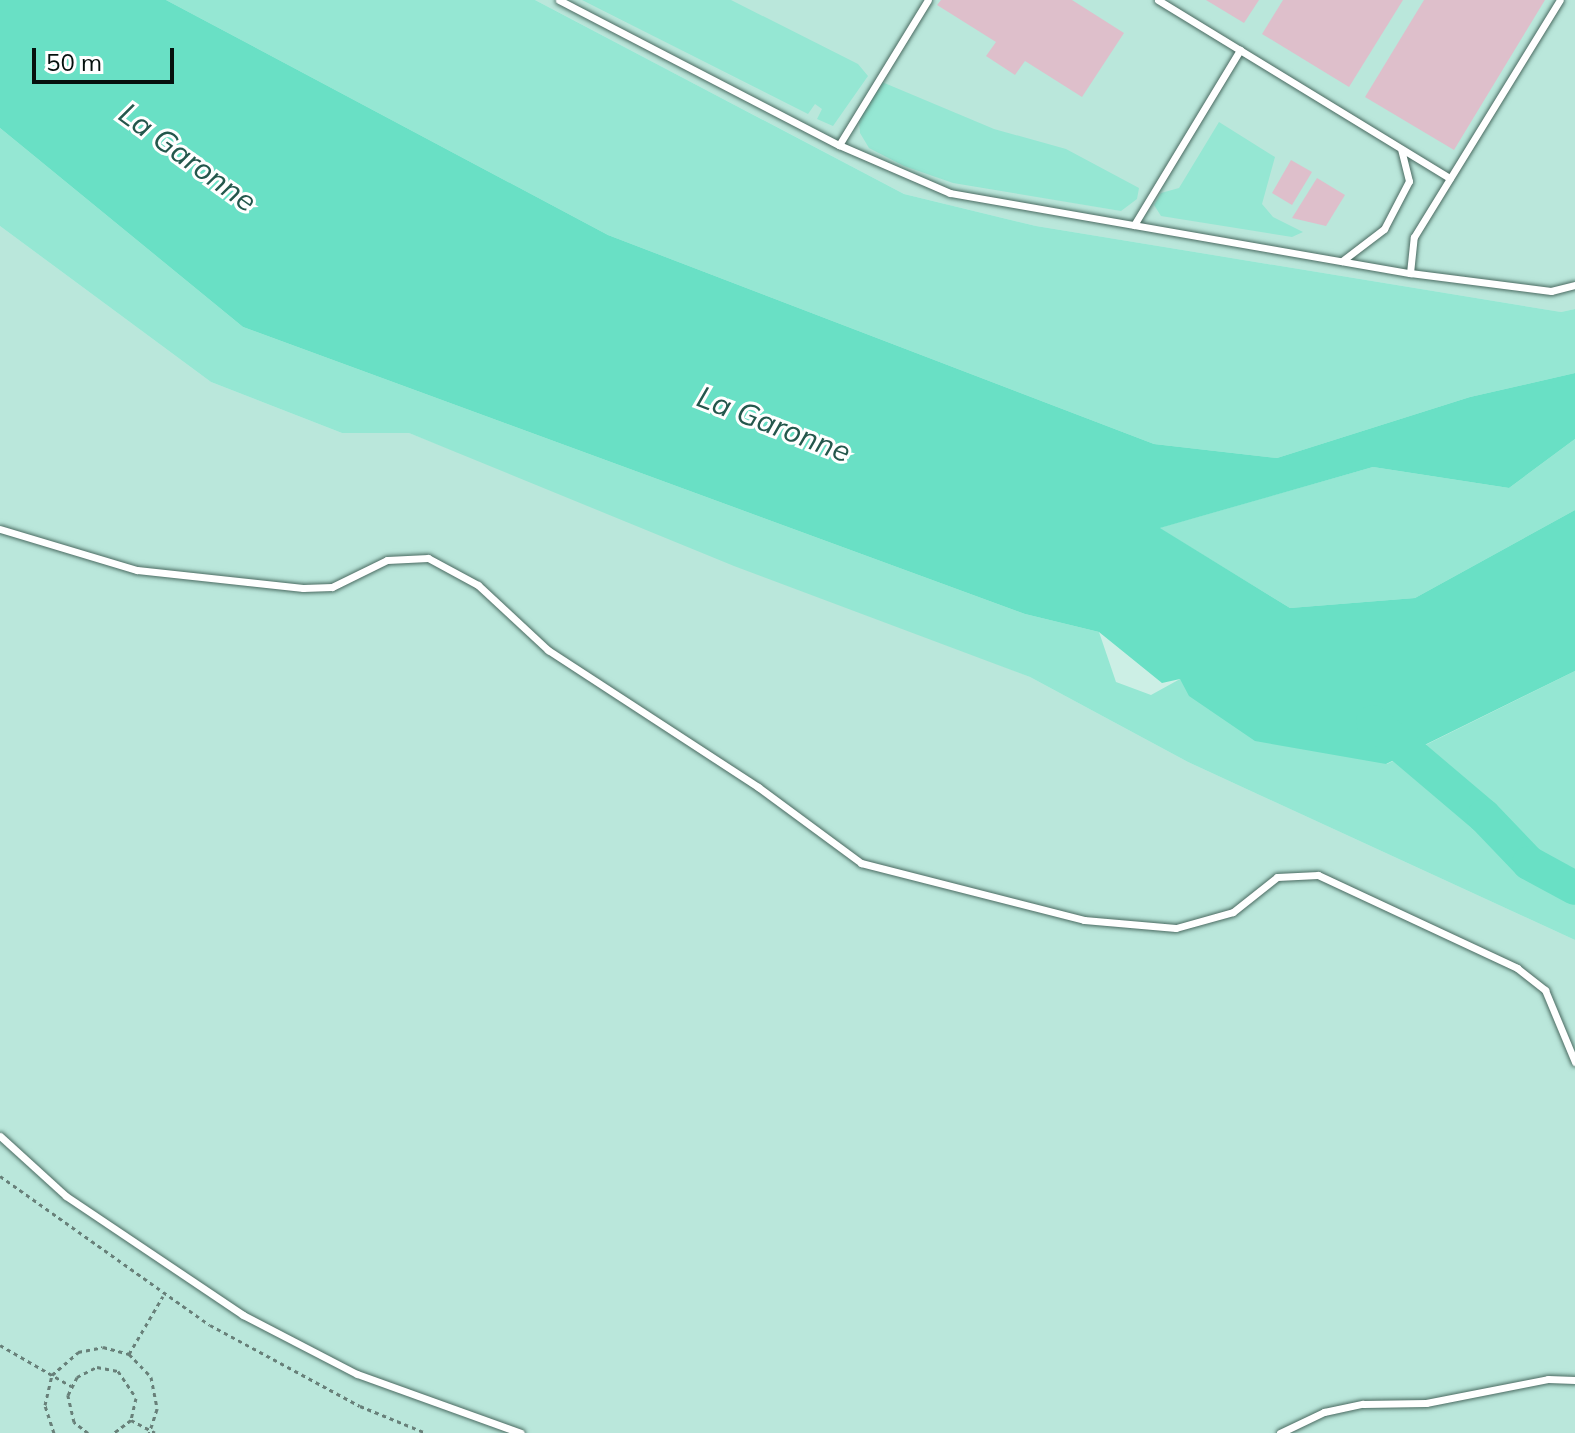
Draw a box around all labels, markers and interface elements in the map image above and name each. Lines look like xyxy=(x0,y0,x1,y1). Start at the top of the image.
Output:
scale bar xyxy=(36,32,178,82)
text: 50 m xyxy=(46,47,102,77)
water label: La Garonne xyxy=(112,95,264,219)
water label: La Garonne xyxy=(692,378,856,470)

